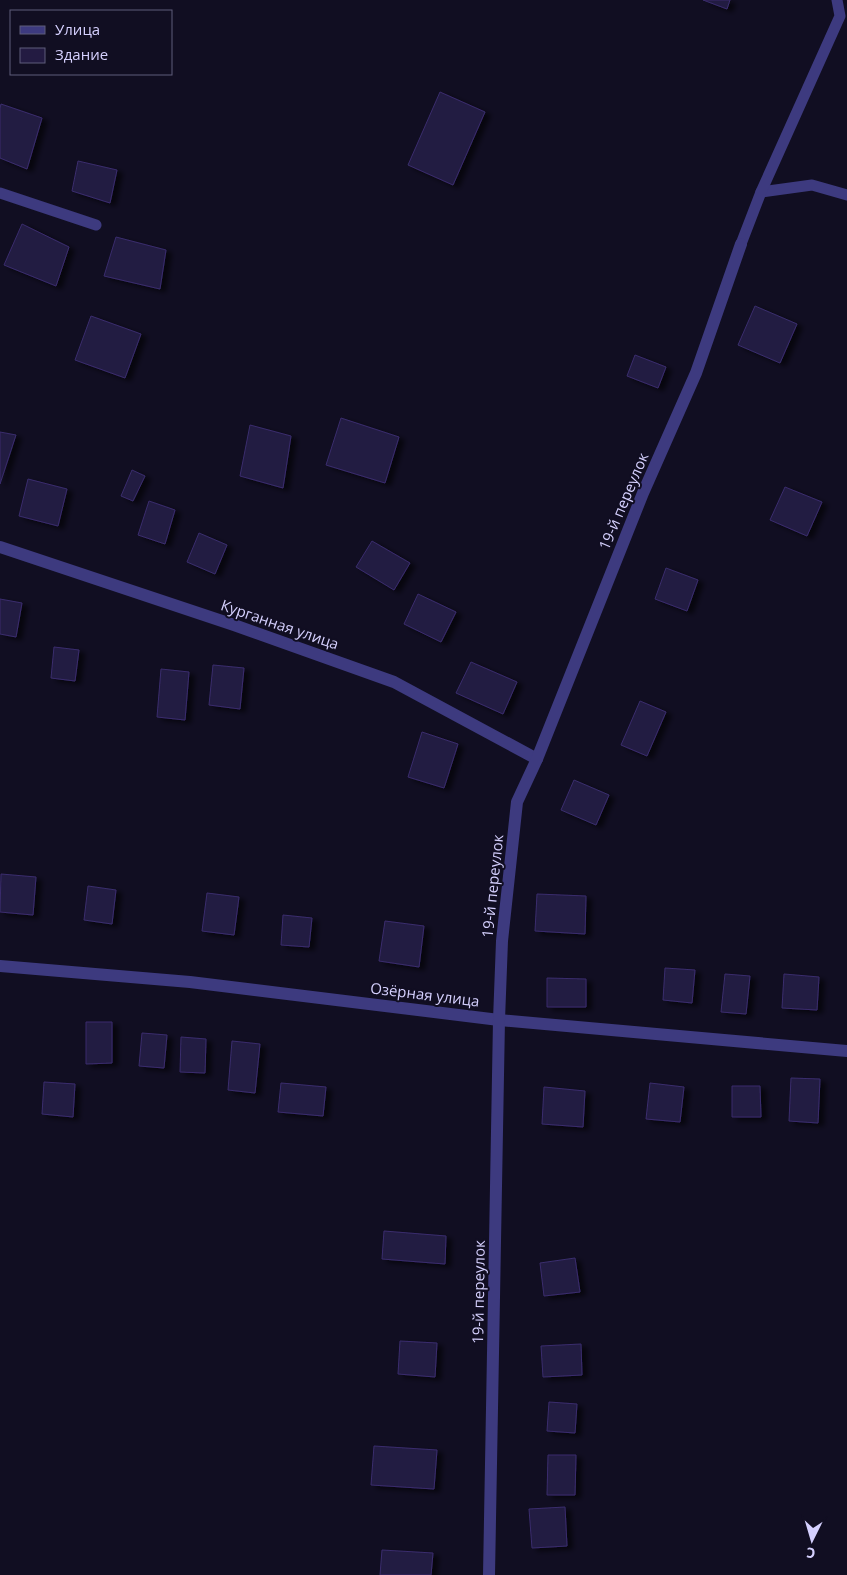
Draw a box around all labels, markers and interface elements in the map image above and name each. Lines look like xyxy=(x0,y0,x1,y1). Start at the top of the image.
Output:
legend xyxy=(10,10,172,75)
text: Улица xyxy=(55,19,100,39)
text: Здание xyxy=(55,44,108,64)
street label: 19-й переулок xyxy=(594,449,653,553)
street label: Курганная улица xyxy=(218,594,342,654)
street label: 19-й переулок xyxy=(477,833,507,939)
street label: Озёрная улица xyxy=(369,977,481,1011)
street label: 19-й переулок xyxy=(467,1240,489,1344)
north arrow xyxy=(787,1515,837,1565)
text: С xyxy=(805,1544,816,1563)

